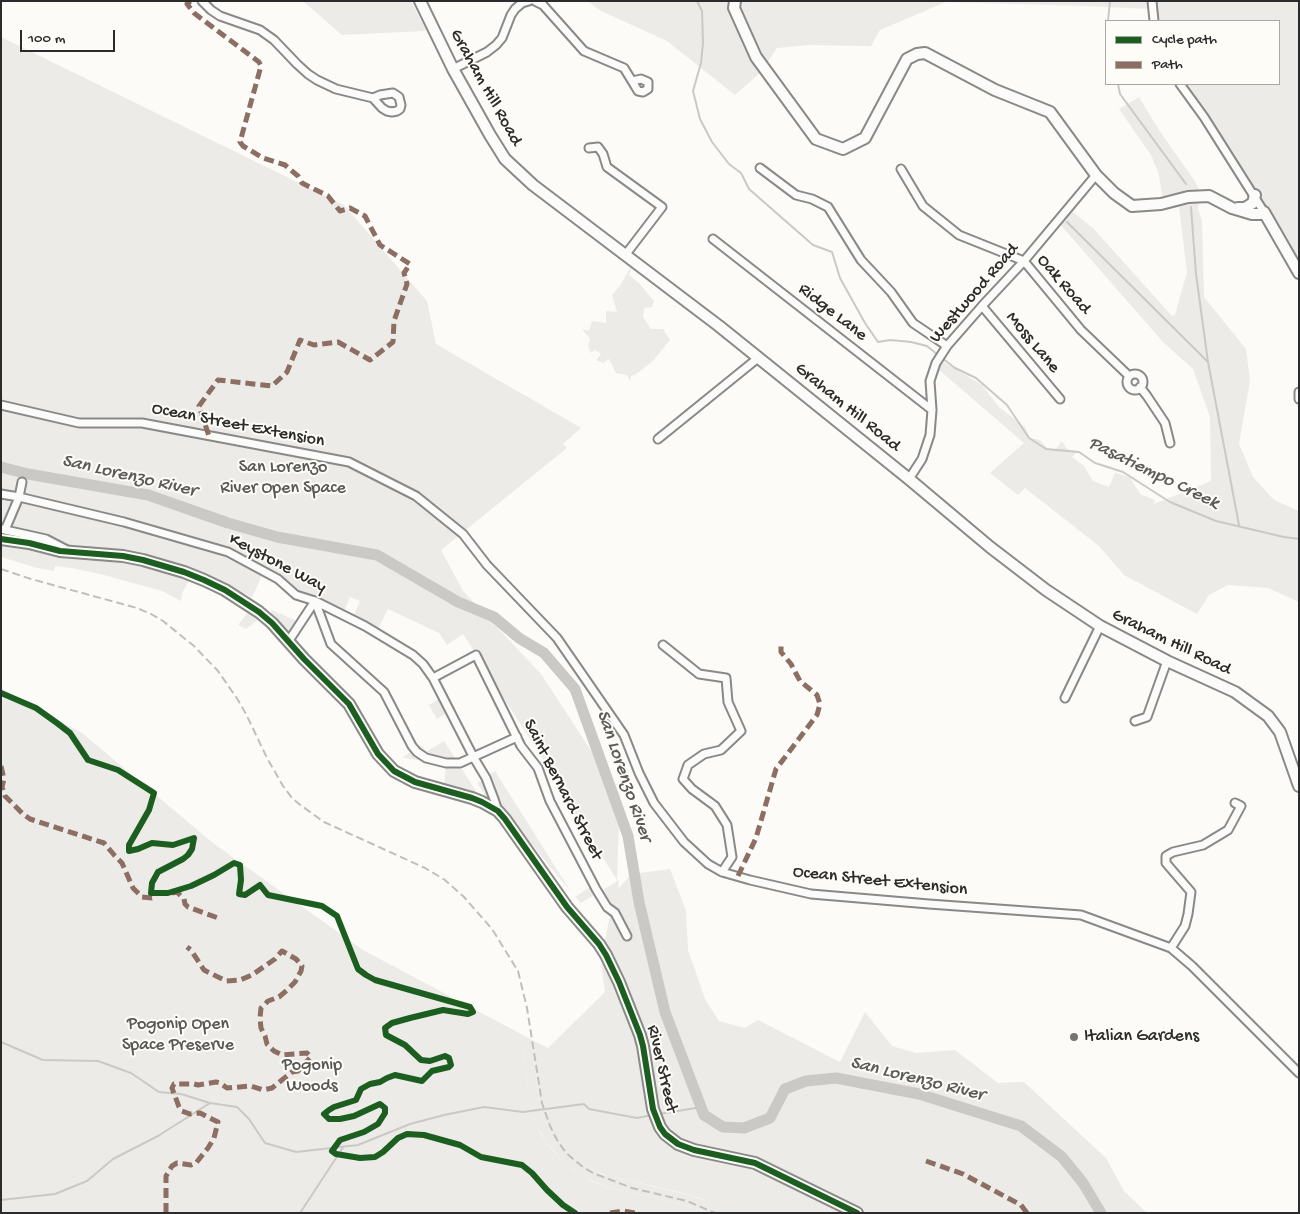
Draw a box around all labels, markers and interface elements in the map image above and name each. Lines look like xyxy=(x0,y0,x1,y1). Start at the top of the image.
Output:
scale bar xyxy=(22,20,118,52)
legend xyxy=(1105,20,1280,85)
street label: Graham Hill Road xyxy=(444,26,526,150)
text: 100 m xyxy=(28,30,65,48)
text: Cycle path xyxy=(1152,31,1217,49)
text: Path xyxy=(1152,56,1183,74)
street label: Westwood Road xyxy=(926,240,1024,348)
street label: Oak Road xyxy=(1031,251,1095,319)
street label: Ridge Lane xyxy=(793,279,871,347)
street label: Moss Lane xyxy=(1000,308,1064,378)
street label: Graham Hill Road xyxy=(790,359,904,457)
street label: Ocean Street Extension xyxy=(150,399,326,453)
water label: Pasatiempo Creek xyxy=(1084,433,1222,515)
water label: San Lorenzo River xyxy=(60,450,198,504)
park label: San Lorenzo River Open Space xyxy=(220,457,346,499)
street label: Keystone Way xyxy=(224,529,330,599)
street label: Graham Hill Road xyxy=(1108,605,1234,681)
water label: San Lorenzo River xyxy=(590,708,656,844)
street label: Saint Bernard Street xyxy=(517,716,607,864)
street label: Ocean Street Extension xyxy=(792,862,968,902)
park label: Pogonip Open Space Preserve xyxy=(122,1014,234,1056)
street label: River Street xyxy=(640,1023,682,1115)
place label: Italian Gardens xyxy=(1084,1026,1199,1048)
marker: Italian Gardens xyxy=(1068,1031,1080,1043)
water label: San Lorenzo River xyxy=(848,1052,986,1108)
park label: Pogonip Woods xyxy=(282,1055,342,1098)

